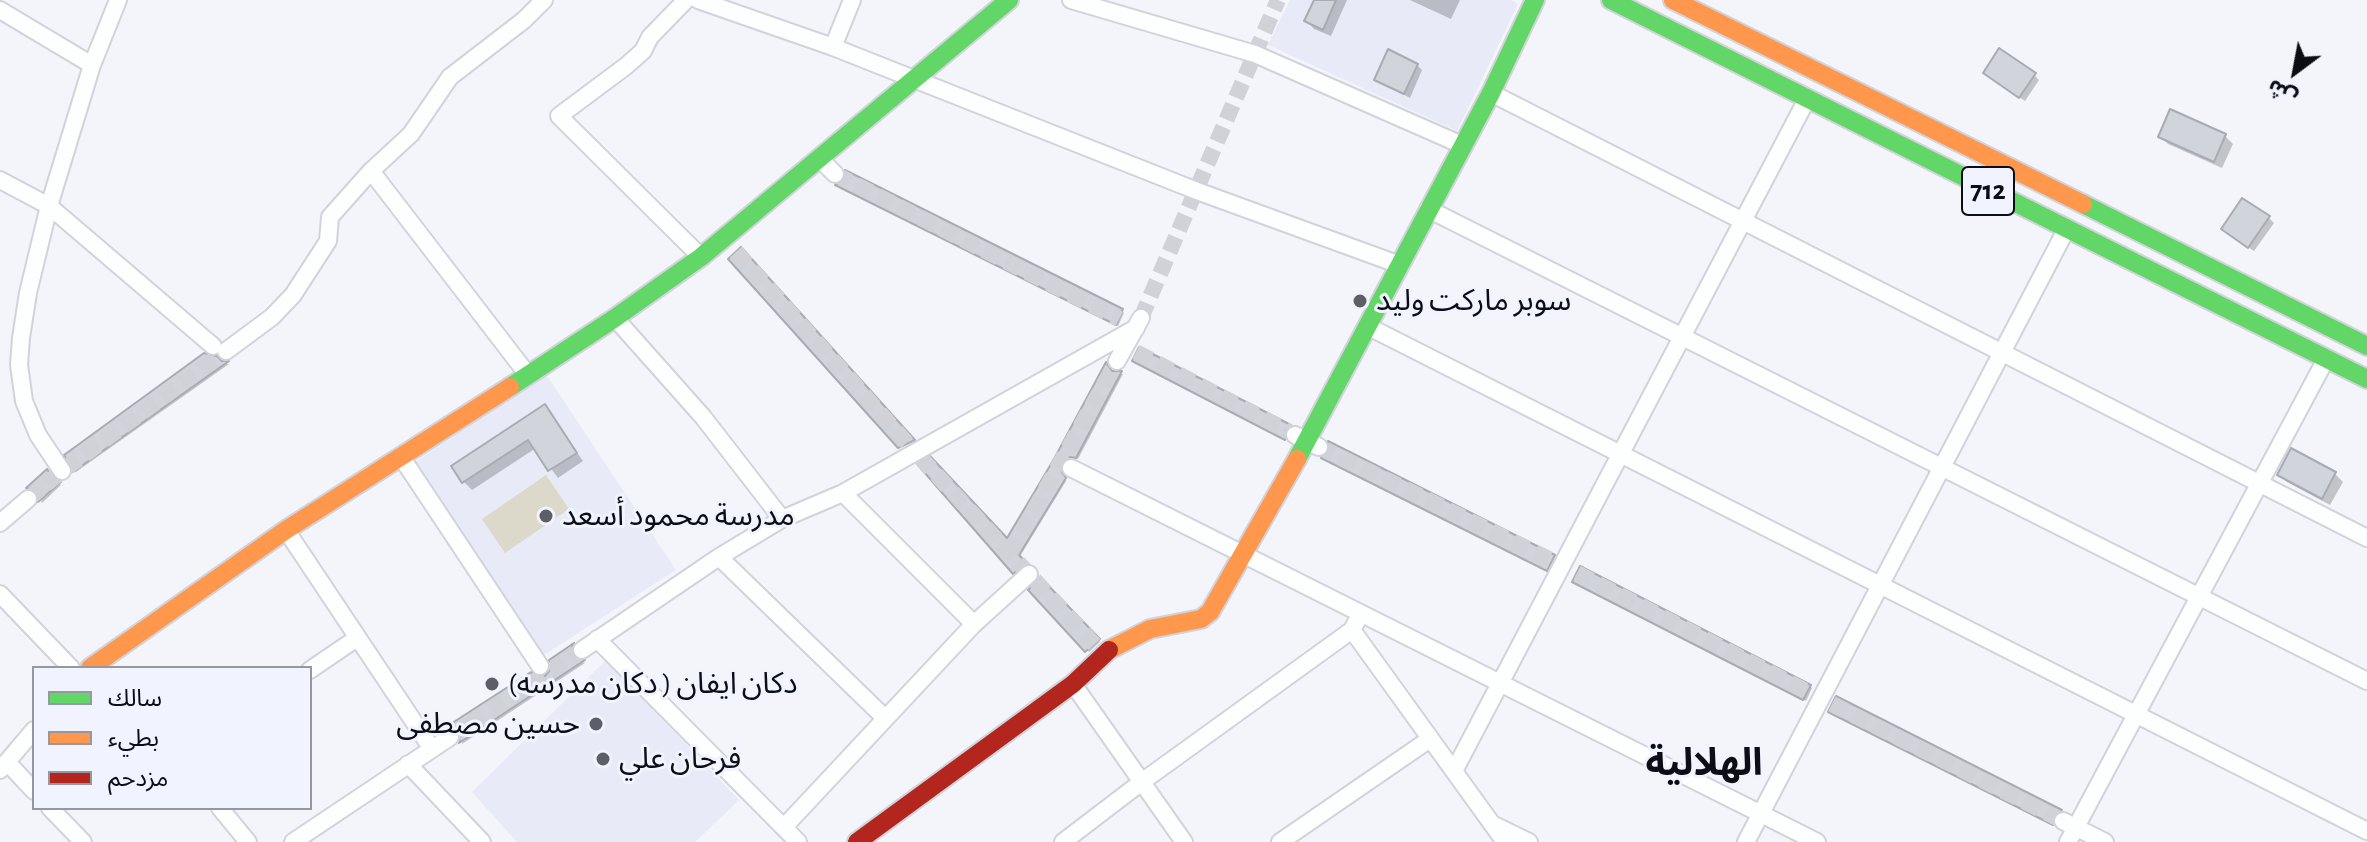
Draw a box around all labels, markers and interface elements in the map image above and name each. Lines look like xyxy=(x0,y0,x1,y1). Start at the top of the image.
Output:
north arrow xyxy=(2255,32,2335,112)
text: ش xyxy=(2264,75,2301,110)
road number: 712 xyxy=(1962,167,2014,215)
place label: سوبر ماركت وليد xyxy=(1376,283,1571,319)
marker: سوبر ماركت وليد xyxy=(1351,292,1369,310)
place label: مدرسة محمود أسعد xyxy=(562,498,795,534)
marker: مدرسة محمود أسعد xyxy=(537,507,555,525)
legend xyxy=(32,666,312,810)
place label: دكان ايفان ( دكان مدرسه) xyxy=(508,666,798,702)
marker: دكان ايفان ( دكان مدرسه) xyxy=(483,675,501,693)
text: سالك xyxy=(108,687,162,711)
place label: حسين مصطفى xyxy=(396,706,580,742)
marker: حسين مصطفى xyxy=(587,715,605,733)
text: بطيء xyxy=(108,727,159,751)
place label: فرحان علي xyxy=(619,741,741,777)
district label: الهلالية xyxy=(1645,741,1763,787)
marker: فرحان علي xyxy=(594,750,612,768)
text: مزدحم xyxy=(108,767,168,791)

